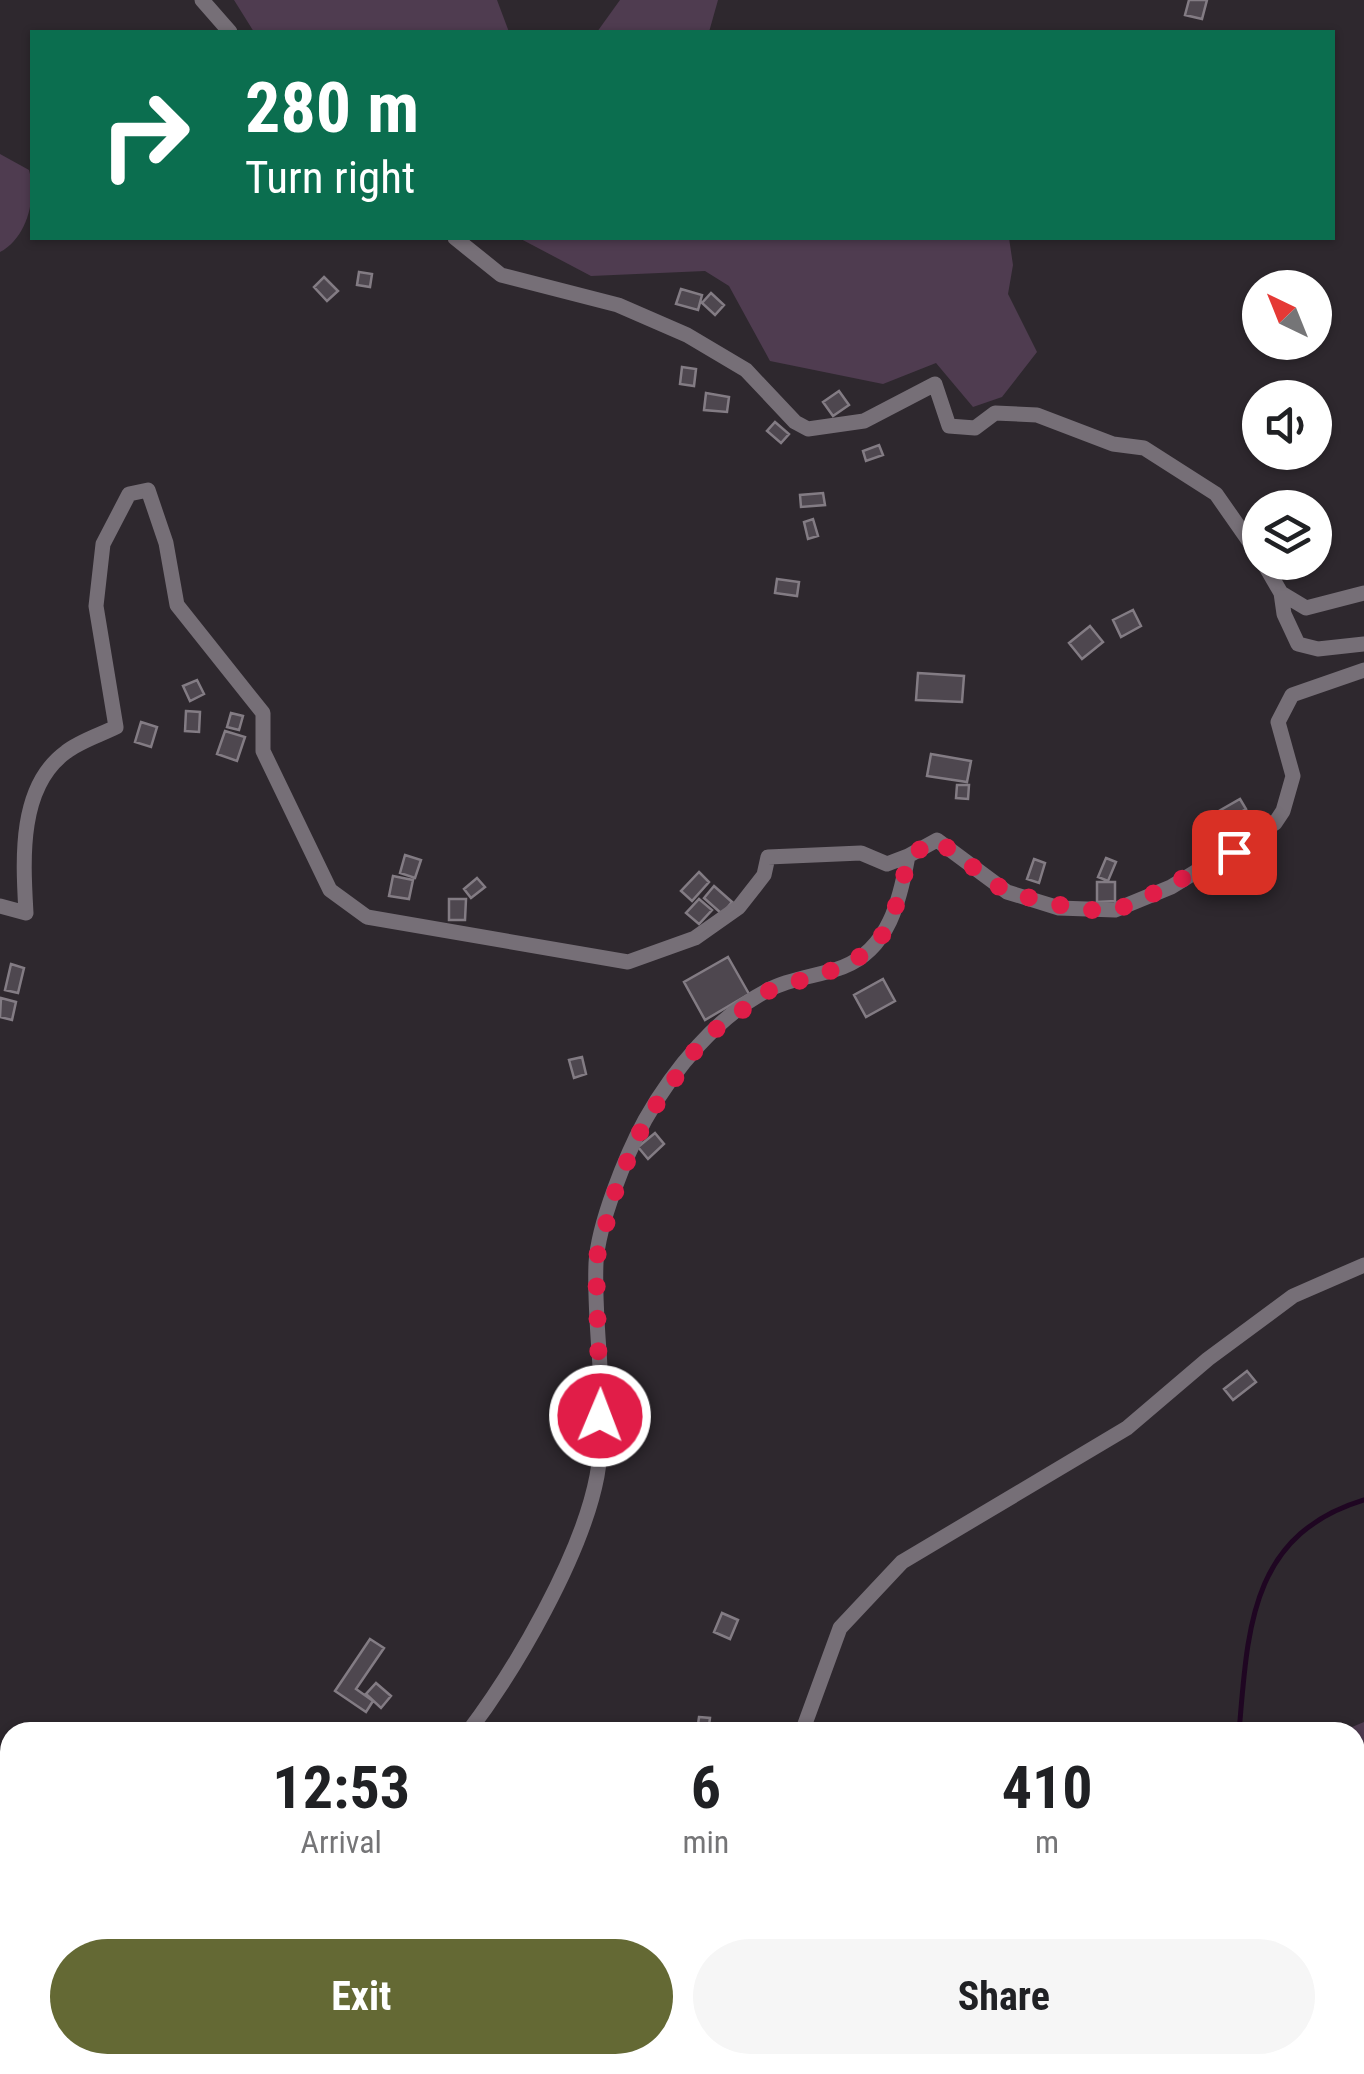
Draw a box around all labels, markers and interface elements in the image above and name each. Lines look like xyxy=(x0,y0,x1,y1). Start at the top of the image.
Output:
text: 280 m xyxy=(245,67,419,149)
icon: right xyxy=(80,70,210,200)
text: Turn right xyxy=(245,151,415,204)
north arrow xyxy=(1242,270,1332,360)
map controls xyxy=(1242,270,1332,580)
button: sound xyxy=(1242,380,1332,470)
button: layers xyxy=(1242,490,1332,580)
pin xyxy=(1192,810,1277,895)
icon: arrive xyxy=(1207,825,1262,880)
position arrow xyxy=(548,1364,652,1468)
text: 12:53 xyxy=(272,1752,410,1823)
text: 6 xyxy=(691,1752,721,1823)
text: 410 xyxy=(1002,1752,1093,1823)
text: Arrival xyxy=(300,1823,382,1861)
text: min xyxy=(682,1823,729,1861)
text: m xyxy=(1035,1823,1059,1861)
button: Exit xyxy=(50,1939,673,2054)
button: Share xyxy=(693,1939,1315,2054)

